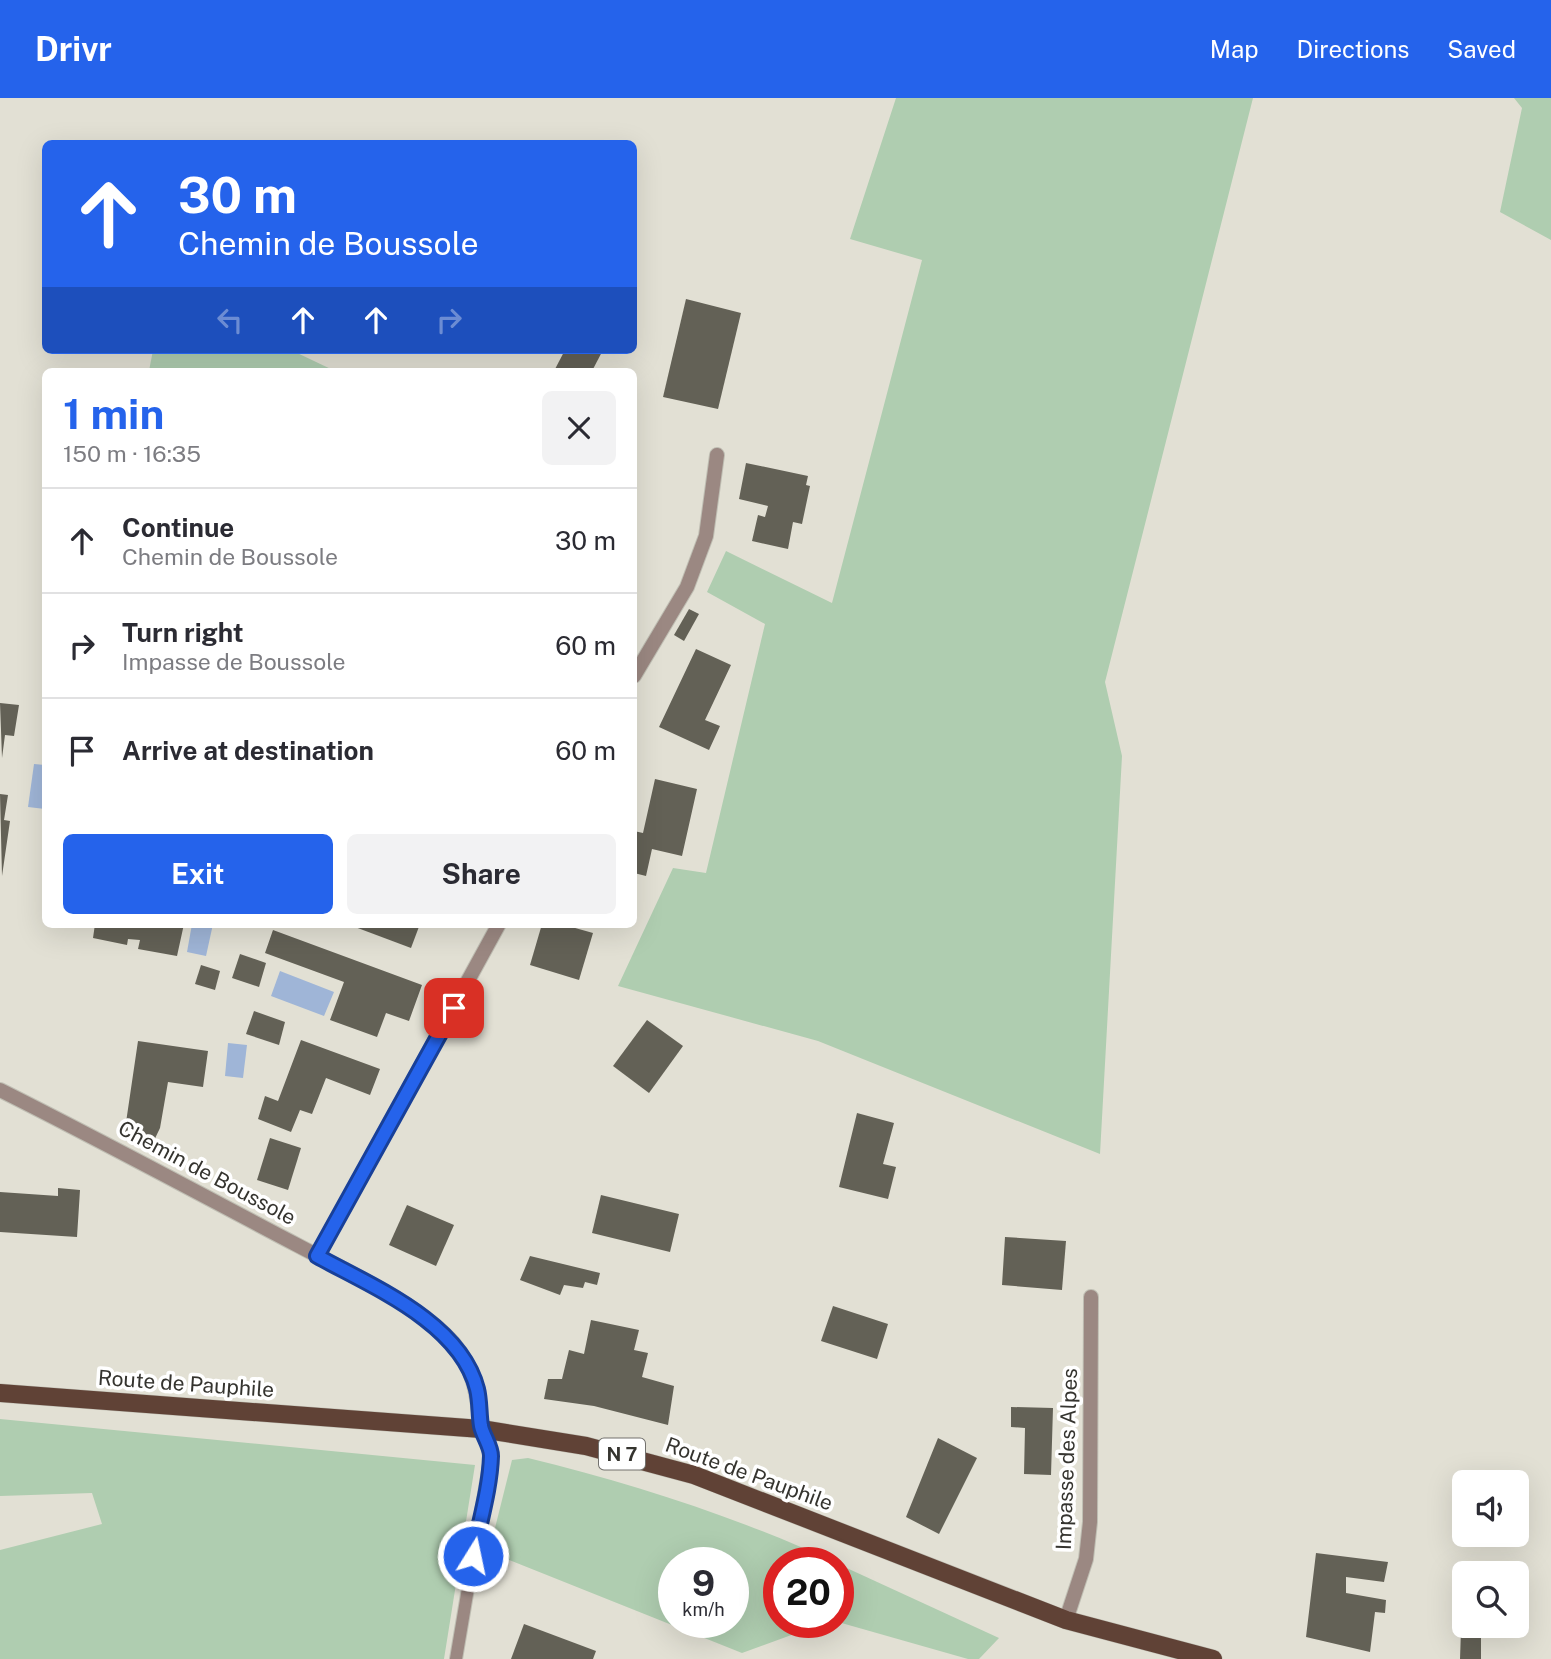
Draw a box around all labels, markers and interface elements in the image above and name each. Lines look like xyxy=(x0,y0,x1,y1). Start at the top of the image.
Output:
text: Drivr xyxy=(35,30,112,68)
text: Map xyxy=(1210,35,1259,63)
text: Directions xyxy=(1297,35,1409,63)
text: Saved xyxy=(1447,35,1516,63)
text: 30 m xyxy=(178,166,297,224)
icon: ahead xyxy=(63,168,154,259)
text: Chemin de Boussole xyxy=(178,225,479,262)
icon: left xyxy=(211,301,249,339)
icon: ahead xyxy=(284,301,322,339)
icon: ahead xyxy=(357,301,395,339)
icon: right xyxy=(430,301,468,339)
text: 1 min xyxy=(63,389,164,438)
button: close xyxy=(542,391,616,465)
text: 150 m · 16:35 xyxy=(63,440,201,467)
text: Continue xyxy=(122,512,234,543)
icon: ahead xyxy=(63,522,101,560)
text: 30 m xyxy=(555,525,616,556)
text: Chemin de Boussole xyxy=(122,543,338,570)
text: Turn right xyxy=(122,617,244,648)
icon: right xyxy=(63,627,101,665)
text: 60 m xyxy=(555,630,616,661)
text: Impasse de Boussole xyxy=(122,648,346,675)
icon: arrive xyxy=(63,732,101,770)
text: Arrive at destination xyxy=(122,735,374,766)
text: 60 m xyxy=(555,735,616,766)
button: Exit xyxy=(63,834,333,914)
button: Share xyxy=(347,834,616,914)
pin xyxy=(424,978,484,1038)
icon: arrive xyxy=(435,989,473,1027)
street label: Chemin de Boussole xyxy=(114,1115,300,1230)
street label: Route de Pauphile xyxy=(97,1365,275,1402)
street label: Impasse des Alpes xyxy=(1051,1368,1082,1550)
street label: Route de Pauphile xyxy=(662,1432,836,1515)
road number: N 7 xyxy=(599,1438,645,1470)
map controls xyxy=(1452,1470,1529,1638)
button: sound xyxy=(1452,1470,1529,1547)
position arrow xyxy=(436,1519,510,1593)
speed limit sign: 20 xyxy=(763,1547,854,1638)
button: search xyxy=(1452,1561,1529,1638)
text: 9 xyxy=(692,1563,715,1604)
text: km/h xyxy=(682,1599,725,1620)

